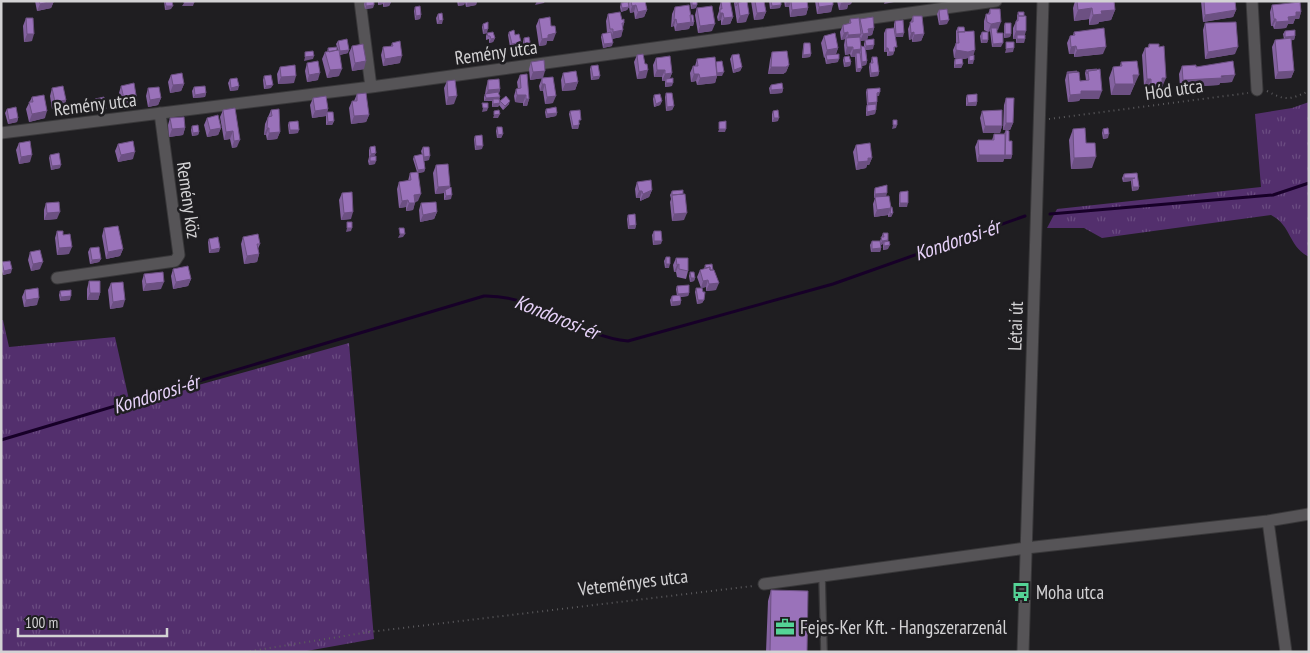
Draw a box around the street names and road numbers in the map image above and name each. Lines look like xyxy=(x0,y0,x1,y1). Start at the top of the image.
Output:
street label: Remény utca xyxy=(453,34,539,70)
street label: Hód utca xyxy=(1143,73,1205,105)
street label: Remény utca xyxy=(52,87,138,121)
street label: Remény köz xyxy=(172,160,206,240)
street label: Létai út xyxy=(1002,300,1028,351)
street label: Veteményes utca xyxy=(576,563,689,601)

